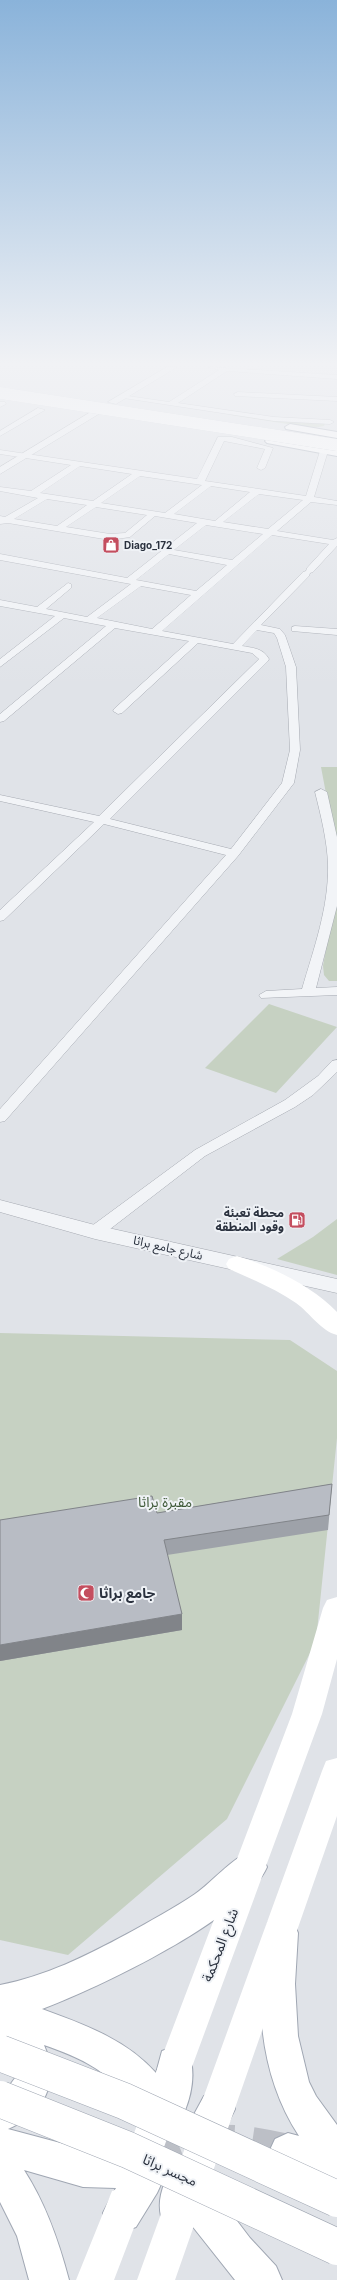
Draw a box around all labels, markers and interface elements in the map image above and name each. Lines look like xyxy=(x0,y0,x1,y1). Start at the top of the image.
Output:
shop icon: Diago_172 xyxy=(101,535,121,555)
place label: Diago_172 xyxy=(124,539,172,552)
place label: محطة تعبئة وقود المنطقة xyxy=(216,1205,284,1234)
fuel station icon: محطة تعبئة وقود المنطقة xyxy=(287,1210,307,1230)
street label: شارع جامع براثا xyxy=(131,1232,204,1265)
park label: مقبرة براثا xyxy=(138,1493,192,1511)
mosque icon: جامع براثا xyxy=(76,1583,96,1603)
place label: جامع براثا xyxy=(99,1584,156,1603)
street label: شارع المحكمة xyxy=(198,1906,244,1985)
street label: مجسر براثا xyxy=(140,2150,200,2190)

